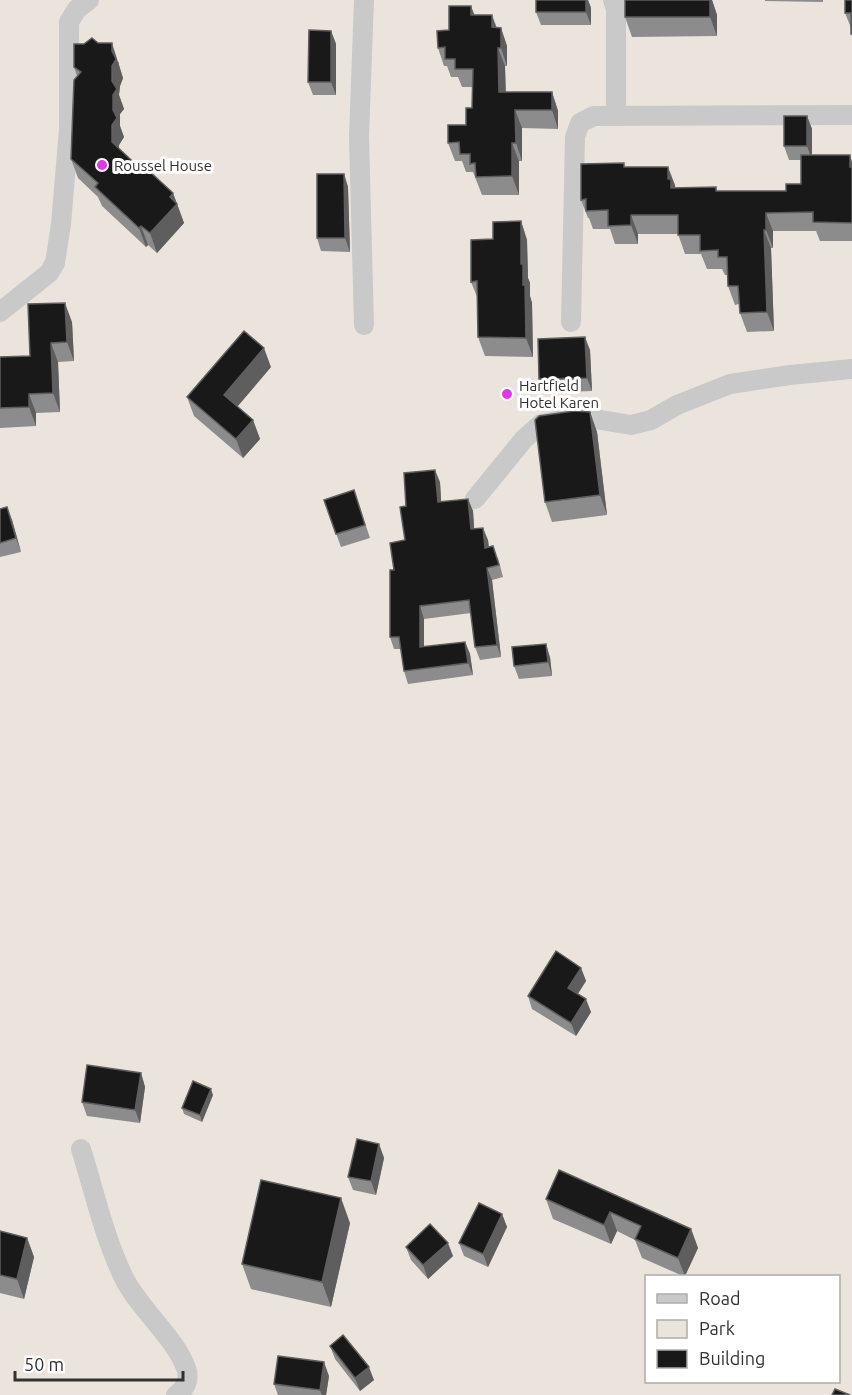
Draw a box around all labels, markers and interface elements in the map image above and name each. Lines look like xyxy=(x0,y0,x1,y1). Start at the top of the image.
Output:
place label: Roussel House xyxy=(114,157,212,174)
marker: Roussel House xyxy=(95,158,109,172)
place label: Hartfield Hotel Karen xyxy=(519,377,599,411)
marker: Hartfield Hotel Karen xyxy=(500,387,514,401)
legend xyxy=(645,1275,840,1383)
text: Road xyxy=(699,1288,741,1308)
text: Park xyxy=(699,1318,735,1338)
scale bar xyxy=(15,1344,183,1382)
text: Building xyxy=(699,1348,765,1368)
text: 50 m xyxy=(24,1354,64,1374)

